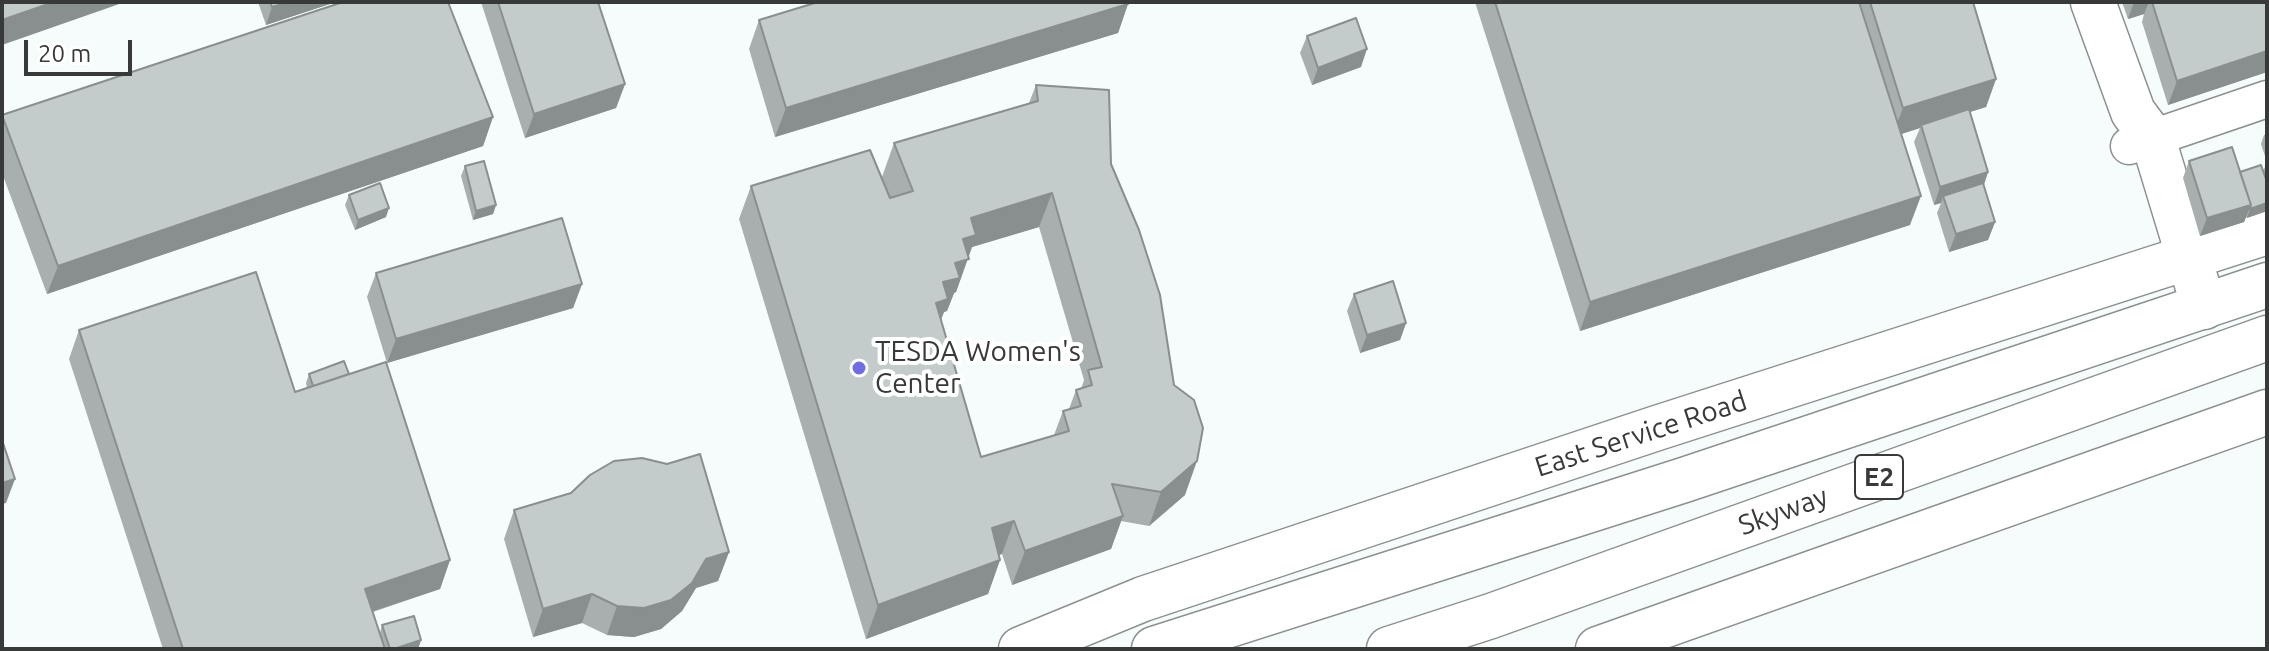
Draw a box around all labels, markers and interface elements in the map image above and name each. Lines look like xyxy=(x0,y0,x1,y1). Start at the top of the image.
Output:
scale bar xyxy=(28,24,136,74)
text: 20 m xyxy=(38,40,91,67)
place label: TESDA Women's Center xyxy=(875,335,1081,401)
marker: TESDA Women's Center xyxy=(850,359,868,377)
street label: East Service Road xyxy=(1531,384,1751,484)
road number: E2 xyxy=(1855,455,1903,499)
street label: Skyway xyxy=(1734,479,1832,543)

